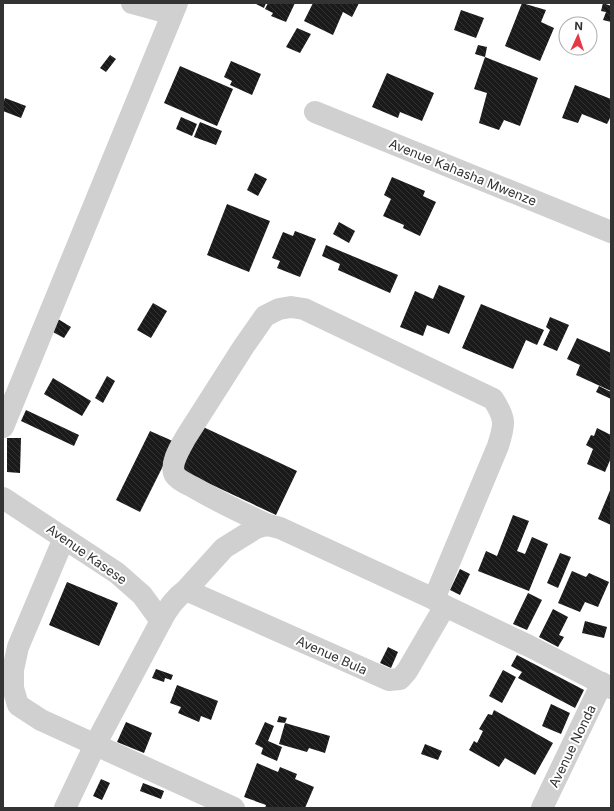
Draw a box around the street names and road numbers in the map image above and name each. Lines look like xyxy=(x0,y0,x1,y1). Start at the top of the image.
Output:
street label: Avenue Kahasha Mwenze xyxy=(387,135,539,209)
street label: Avenue Kasese xyxy=(44,520,130,588)
street label: Avenue Bula xyxy=(294,632,370,678)
street label: Avenue Nonda xyxy=(545,702,599,790)

